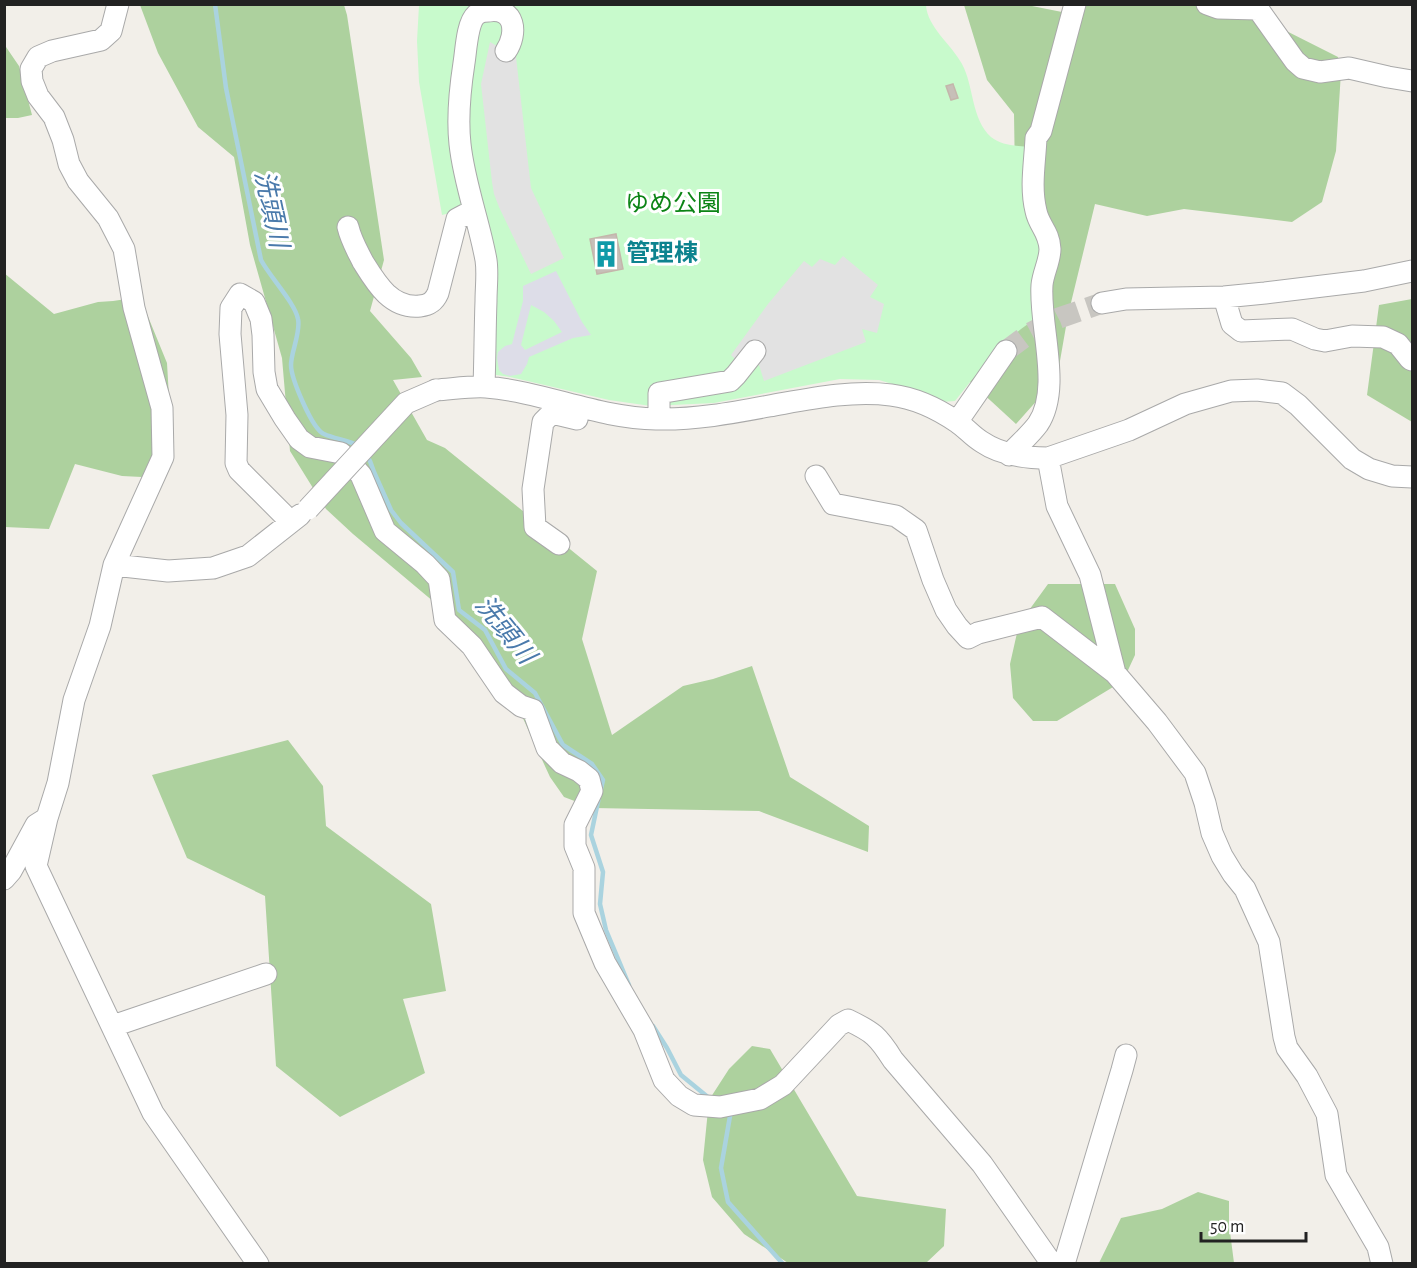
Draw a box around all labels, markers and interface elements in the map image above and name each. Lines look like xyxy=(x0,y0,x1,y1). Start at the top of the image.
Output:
water label: 洗頭川 xyxy=(250,168,293,253)
park label: ゆめ公園 xyxy=(625,191,721,216)
building icon: 管理棟 xyxy=(591,239,621,269)
place label: 管理棟 xyxy=(626,240,698,266)
water label: 洗頭川 xyxy=(470,591,542,671)
scale bar xyxy=(1201,1205,1306,1243)
text: 50 m xyxy=(1210,1218,1244,1236)

